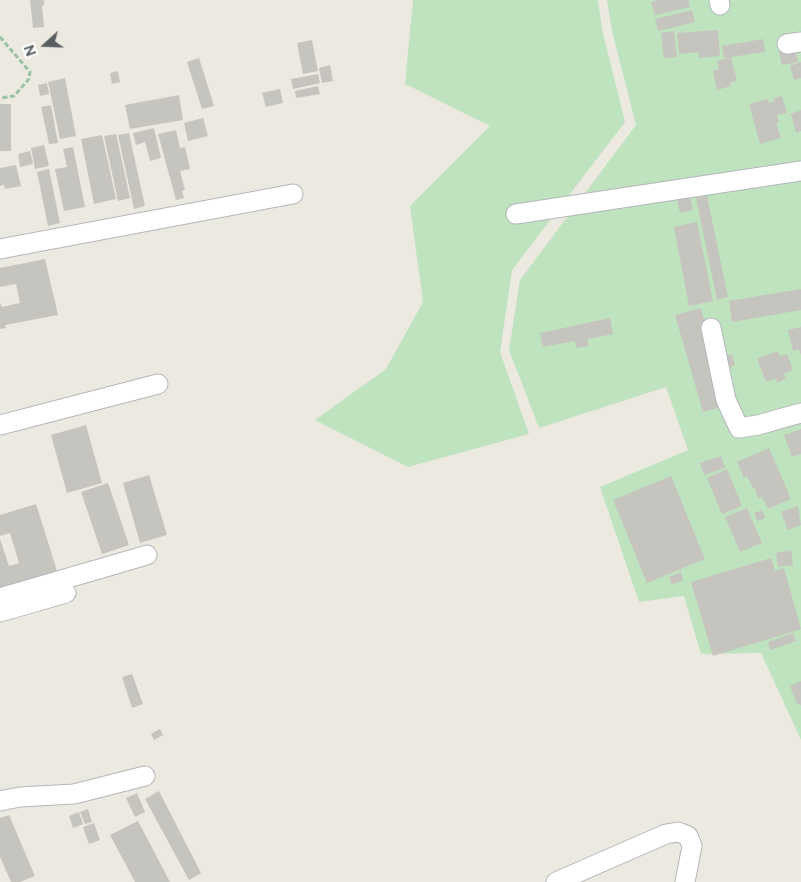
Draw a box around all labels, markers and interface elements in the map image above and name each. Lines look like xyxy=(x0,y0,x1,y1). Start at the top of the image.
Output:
north arrow xyxy=(20,20,70,70)
text: N xyxy=(21,42,40,58)

